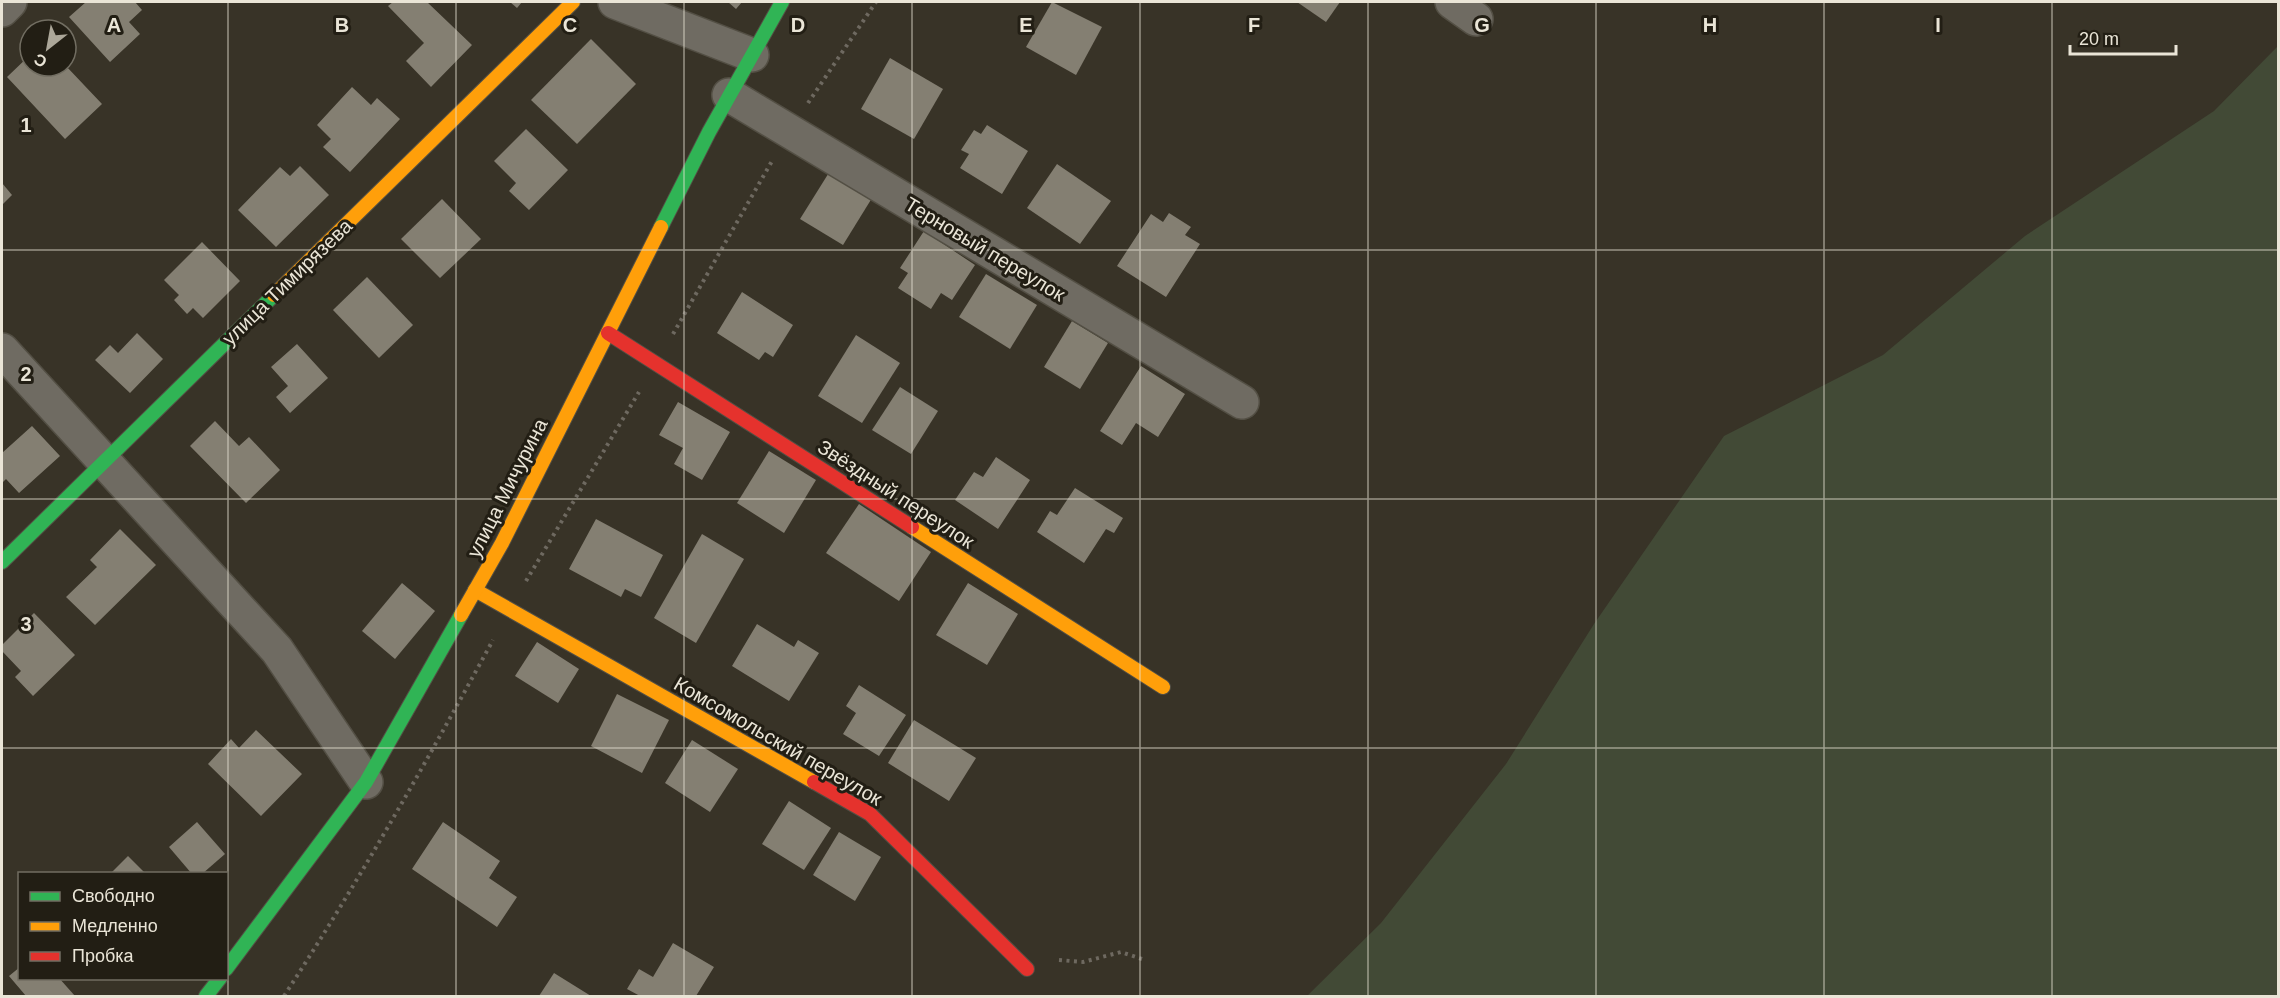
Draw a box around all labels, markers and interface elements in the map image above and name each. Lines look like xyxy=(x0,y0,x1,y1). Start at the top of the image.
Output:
text: A xyxy=(107,14,121,36)
text: B xyxy=(335,14,349,36)
text: C xyxy=(563,14,577,36)
text: D xyxy=(791,14,805,36)
text: E xyxy=(1019,14,1033,36)
text: F xyxy=(1248,14,1260,36)
text: G xyxy=(1474,14,1490,36)
text: H xyxy=(1703,14,1717,36)
text: I xyxy=(1935,14,1941,36)
north arrow xyxy=(18,18,78,78)
scale bar xyxy=(2070,18,2176,56)
text: 20 m xyxy=(2079,29,2119,49)
text: С xyxy=(31,50,50,71)
text: 1 xyxy=(20,114,32,136)
street label: Терновый переулок xyxy=(901,193,1069,306)
street label: улица Тимирязева xyxy=(218,214,357,349)
text: 2 xyxy=(20,363,32,385)
street label: улица Мичурина xyxy=(462,414,552,561)
street label: Звёздный переулок xyxy=(814,435,978,553)
text: 3 xyxy=(20,613,32,635)
street label: Комсомольский переулок xyxy=(670,672,886,810)
legend xyxy=(18,872,228,980)
text: Свободно xyxy=(72,886,155,906)
text: Медленно xyxy=(72,916,158,936)
text: Пробка xyxy=(72,946,135,966)

